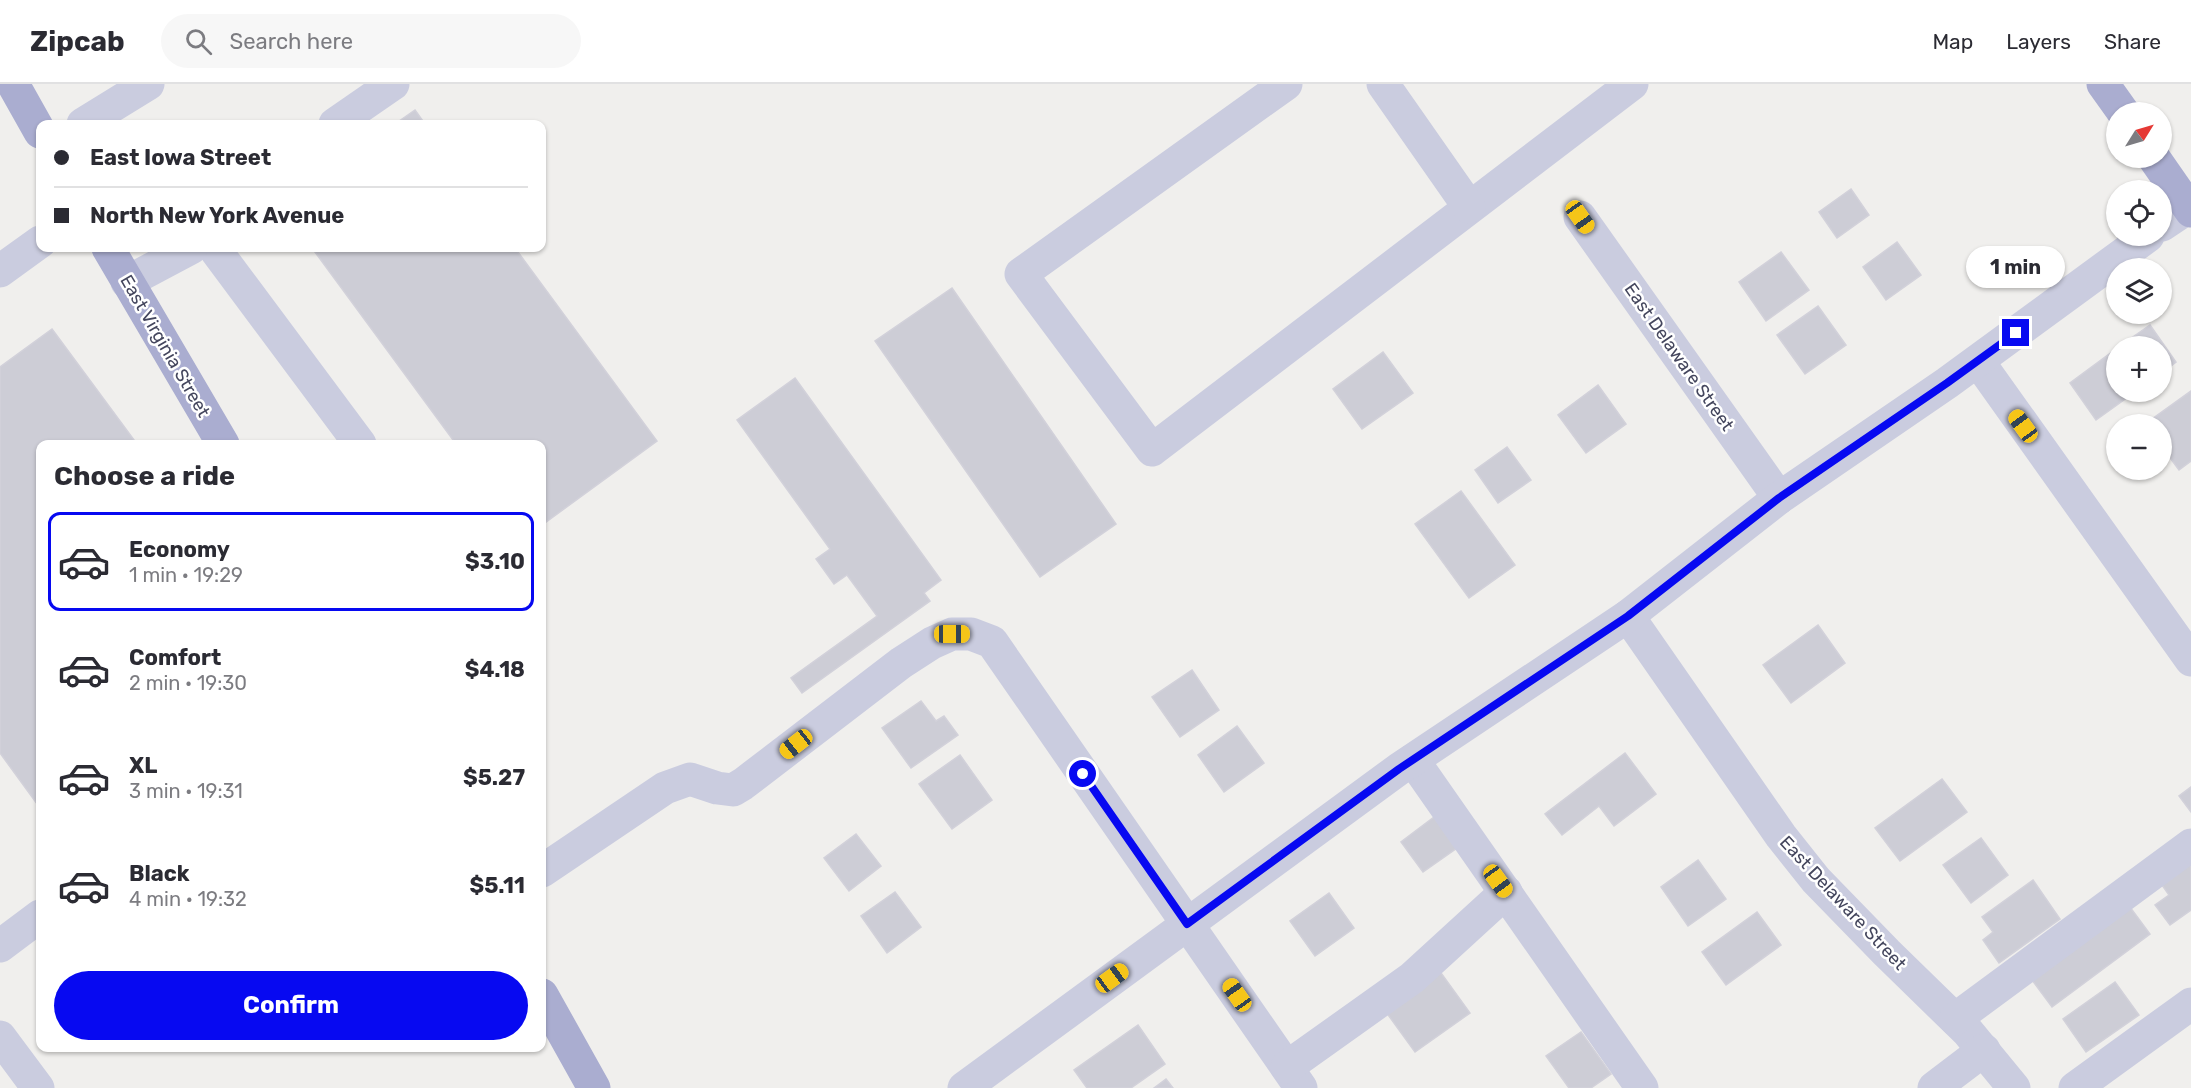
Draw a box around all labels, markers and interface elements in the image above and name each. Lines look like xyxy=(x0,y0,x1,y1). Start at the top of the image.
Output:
search box xyxy=(161,14,581,68)
text: Zipcab xyxy=(30,25,125,58)
icon: search xyxy=(182,25,215,58)
text: Search here xyxy=(230,28,353,55)
text: Map xyxy=(1932,29,1973,54)
text: Layers xyxy=(2006,29,2071,54)
text: Share xyxy=(2104,29,2161,54)
north arrow xyxy=(2106,102,2172,168)
map controls xyxy=(2106,102,2172,480)
text: East Iowa Street xyxy=(90,144,271,171)
button: locate xyxy=(2106,180,2172,246)
car xyxy=(1562,197,1598,237)
text: North New York Avenue xyxy=(90,202,344,229)
callout: 1 min xyxy=(1966,246,2066,288)
text: 1 min xyxy=(1990,255,2041,279)
button: layers xyxy=(2106,258,2172,324)
street label: East Virginia Street xyxy=(115,271,215,421)
street label: East Delaware Street xyxy=(1620,279,1738,435)
route end xyxy=(2002,319,2029,346)
button: + xyxy=(2106,336,2172,402)
car xyxy=(2005,406,2041,446)
button: − xyxy=(2106,414,2172,480)
text: Choose a ride xyxy=(54,460,235,492)
icon: car xyxy=(57,535,111,589)
text: Economy xyxy=(129,536,230,563)
text: $3.10 xyxy=(465,548,525,575)
text: 1 min · 19:29 xyxy=(129,563,243,587)
car xyxy=(934,625,970,643)
icon: car xyxy=(57,643,111,697)
text: Comfort xyxy=(129,644,221,671)
text: $4.18 xyxy=(465,656,525,683)
text: 2 min · 19:30 xyxy=(129,671,247,695)
car xyxy=(776,726,816,762)
icon: car xyxy=(57,751,111,805)
text: XL xyxy=(129,752,157,779)
route start xyxy=(1069,760,1096,787)
text: $5.27 xyxy=(463,764,525,791)
text: 3 min · 19:31 xyxy=(129,779,243,803)
street label: East Delaware Street xyxy=(1775,831,1911,975)
icon: car xyxy=(57,859,111,913)
text: Black xyxy=(129,860,190,887)
car xyxy=(1480,861,1516,901)
text: $5.11 xyxy=(469,872,525,899)
text: 4 min · 19:32 xyxy=(129,887,247,911)
car xyxy=(1092,960,1132,996)
button: Confirm xyxy=(54,971,528,1040)
car xyxy=(1219,975,1255,1015)

